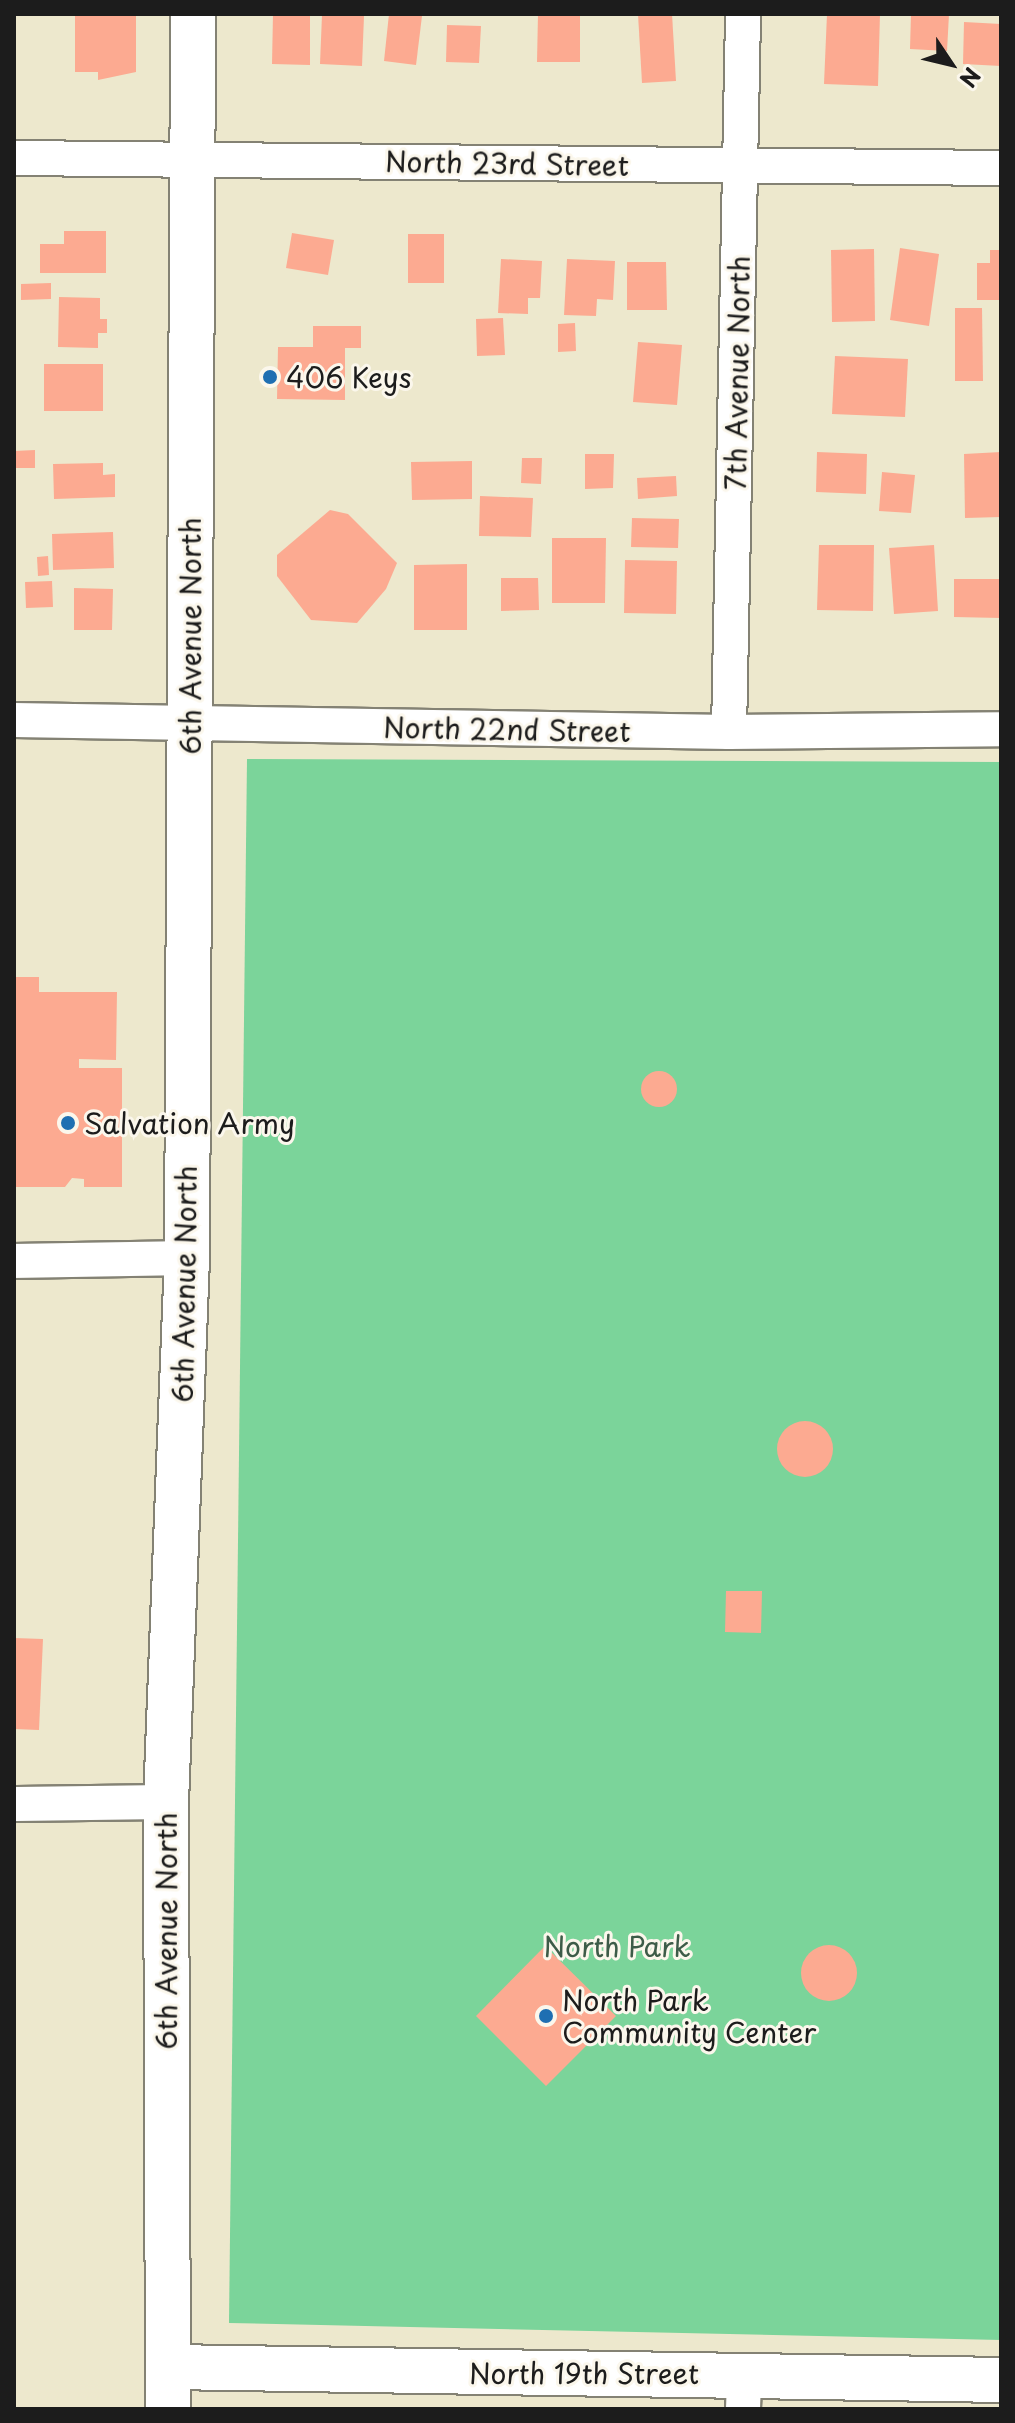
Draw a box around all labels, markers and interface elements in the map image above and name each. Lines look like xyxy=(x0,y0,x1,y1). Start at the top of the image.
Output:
north arrow xyxy=(911,24,991,104)
text: N xyxy=(953,61,990,95)
street label: North 23rd Street xyxy=(384,144,630,182)
street label: 7th Avenue North xyxy=(718,255,756,491)
place label: 406 Keys xyxy=(286,360,416,394)
marker: 406 Keys xyxy=(261,368,279,386)
street label: 6th Avenue North xyxy=(173,516,207,756)
street label: North 22nd Street xyxy=(381,710,633,748)
place label: Salvation Army xyxy=(84,1106,296,1140)
marker: Salvation Army xyxy=(59,1114,77,1132)
street label: 6th Avenue North xyxy=(165,1164,203,1404)
street label: 6th Avenue North xyxy=(149,1811,183,2051)
park label: North Park xyxy=(542,1929,692,1963)
place label: North Park Community Center xyxy=(562,1983,819,2049)
marker: North Park Community Center xyxy=(537,2007,555,2025)
street label: North 19th Street xyxy=(466,2356,702,2390)

